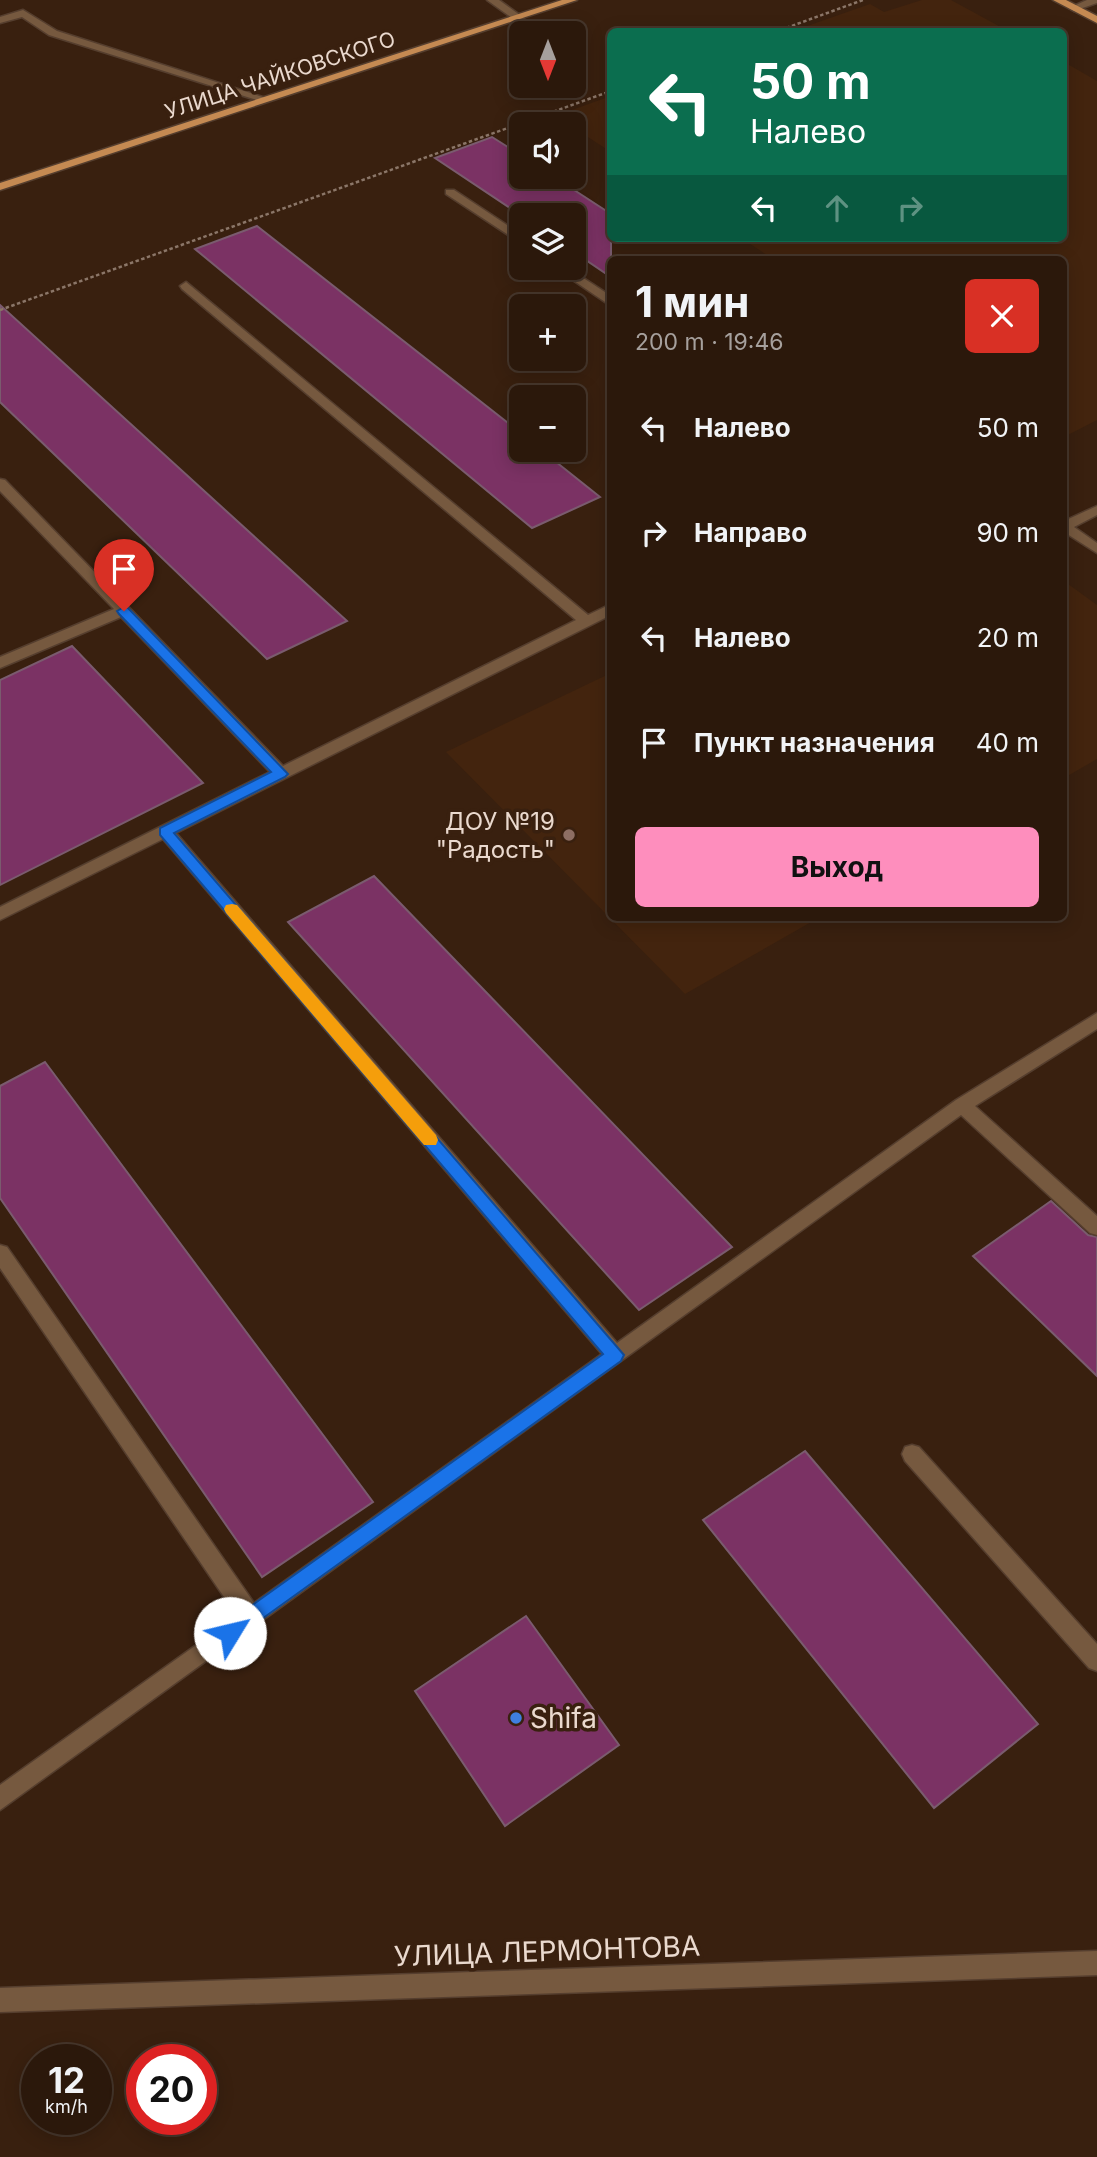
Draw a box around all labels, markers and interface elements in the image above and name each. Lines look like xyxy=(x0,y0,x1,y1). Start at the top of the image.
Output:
north arrow xyxy=(509,21,586,98)
map controls xyxy=(509,21,586,462)
street label: УЛИЦА ЧАЙКОВСКОГО xyxy=(161,25,398,124)
text: 50 m xyxy=(750,52,871,111)
icon: left xyxy=(635,56,726,147)
button: sound xyxy=(509,112,586,189)
text: Налево xyxy=(750,112,866,151)
icon: left xyxy=(745,189,783,227)
icon: ahead xyxy=(818,189,856,227)
icon: right xyxy=(891,189,929,227)
button: layers xyxy=(509,203,586,280)
text: 1 мин xyxy=(635,276,749,327)
button: close xyxy=(965,279,1039,353)
button: + xyxy=(509,294,586,371)
text: 200 m · 19:46 xyxy=(635,328,784,356)
button: − xyxy=(509,385,586,462)
icon: left xyxy=(635,409,673,447)
text: Налево xyxy=(694,412,791,443)
text: 50 m xyxy=(977,412,1039,443)
icon: right xyxy=(635,514,673,552)
text: Направо xyxy=(694,517,807,548)
text: 90 m xyxy=(976,517,1039,548)
pin xyxy=(94,539,154,611)
icon: arrive xyxy=(105,550,143,588)
icon: left xyxy=(635,619,673,657)
text: Налево xyxy=(694,622,791,653)
text: 20 m xyxy=(977,622,1039,653)
icon: arrive xyxy=(635,724,673,762)
text: Пункт назначения xyxy=(694,727,935,758)
text: 40 m xyxy=(976,727,1039,758)
place label: ДОУ №19 "Радость" xyxy=(436,807,555,864)
marker: ДОУ №19 "Радость" xyxy=(561,827,577,843)
button: Выход xyxy=(635,827,1039,907)
position arrow xyxy=(193,1596,267,1670)
place label: Shifa xyxy=(530,1701,597,1735)
marker: Shifa xyxy=(508,1710,524,1726)
street label: УЛИЦА ЛЕРМОНТОВА xyxy=(393,1929,701,1973)
speed limit sign: 20 xyxy=(126,2044,217,2135)
text: 12 xyxy=(48,2059,85,2101)
text: km/h xyxy=(45,2096,88,2117)

